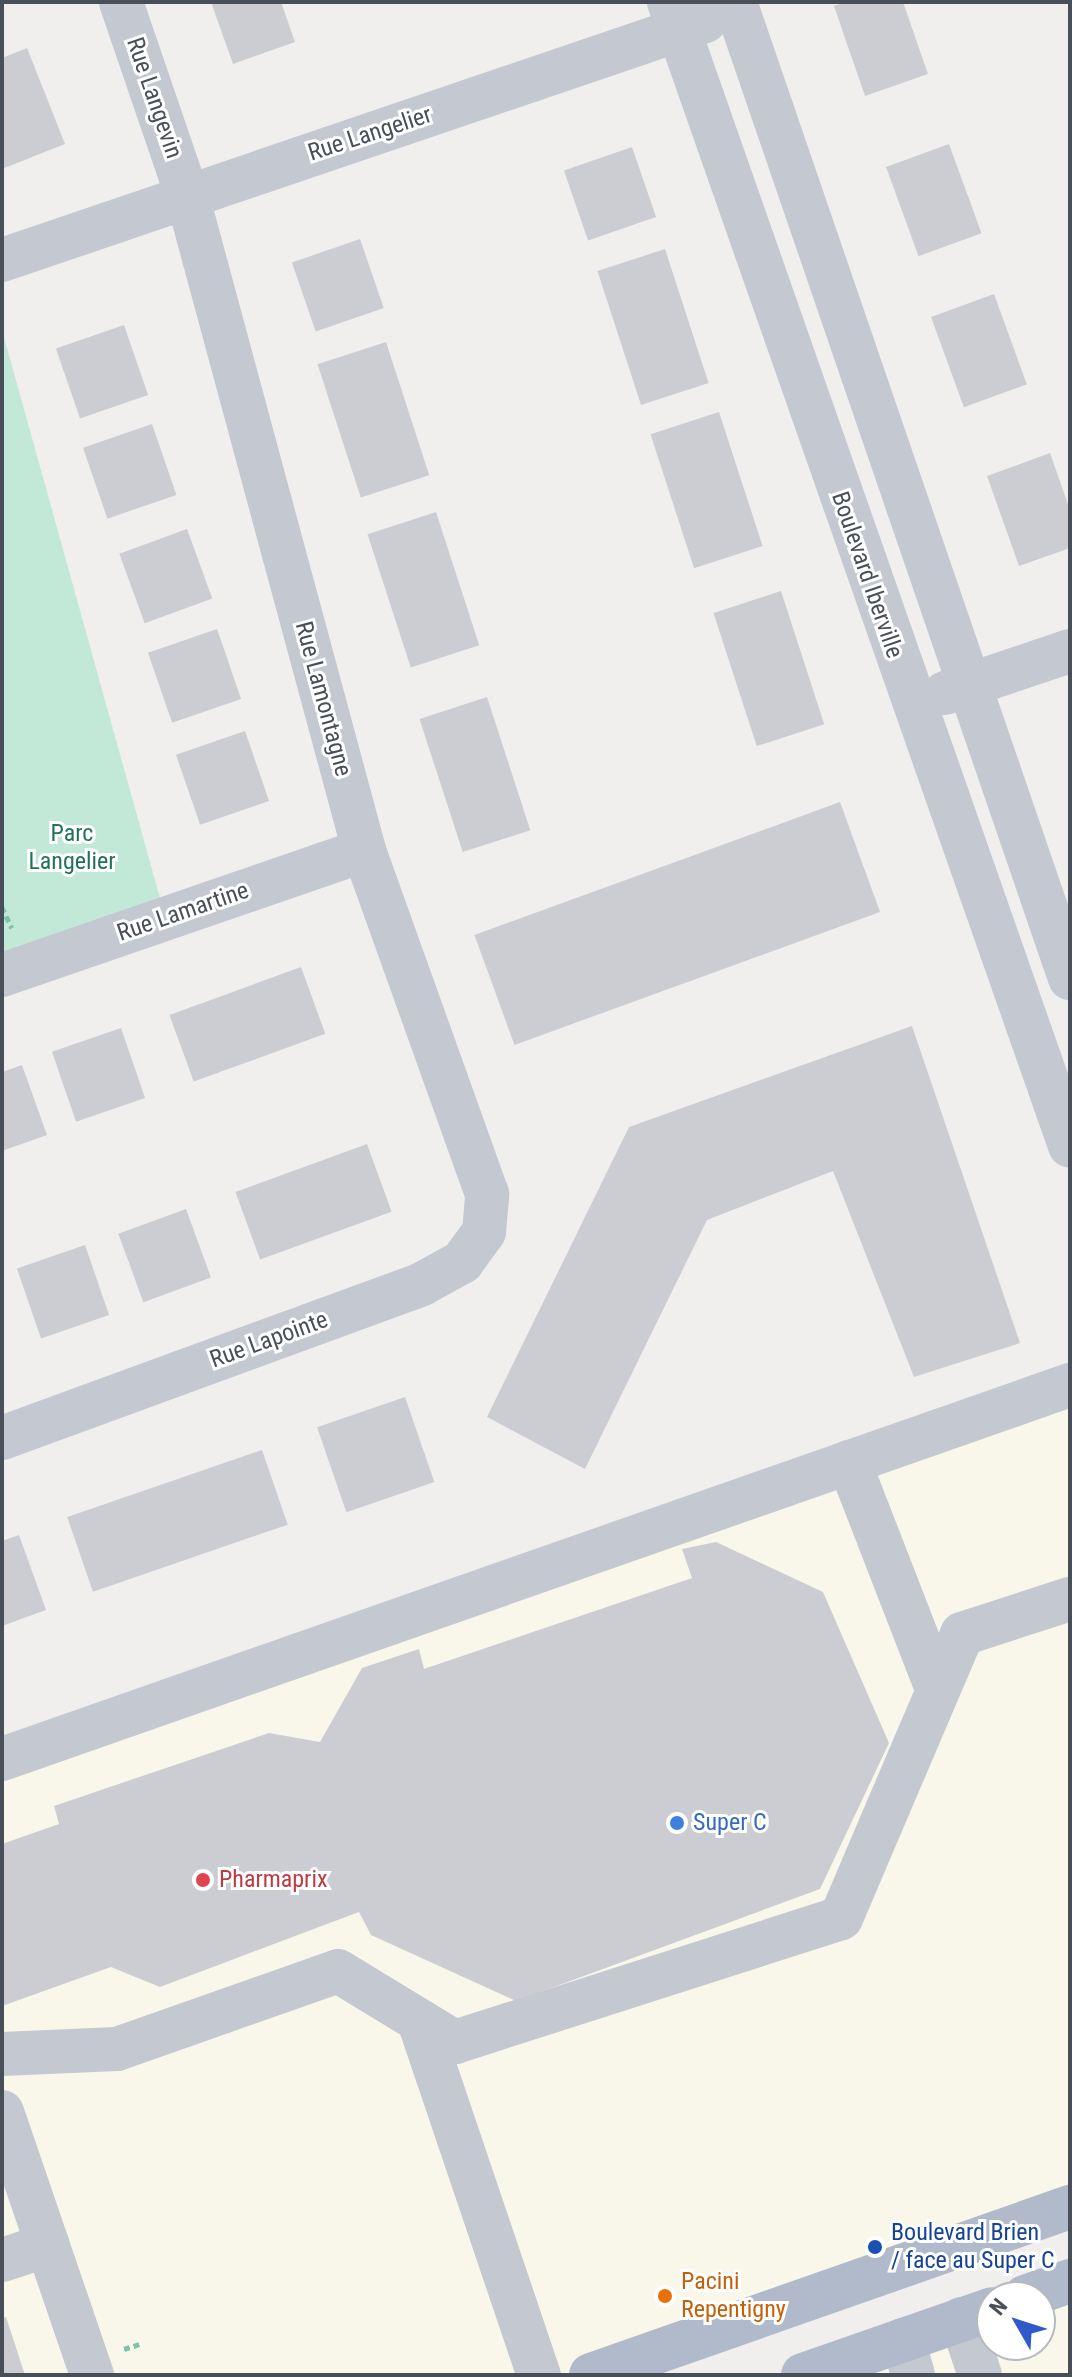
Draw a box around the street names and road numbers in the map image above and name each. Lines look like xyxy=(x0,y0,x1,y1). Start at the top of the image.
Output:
street label: Rue Langevin xyxy=(120,34,188,162)
street label: Rue Langelier xyxy=(305,100,435,168)
street label: Boulevard Iberville xyxy=(825,488,909,662)
street label: Rue Lamontagne xyxy=(289,618,357,780)
street label: Rue Lamartine xyxy=(114,876,252,948)
street label: Rue Lapointe xyxy=(206,1305,332,1375)

